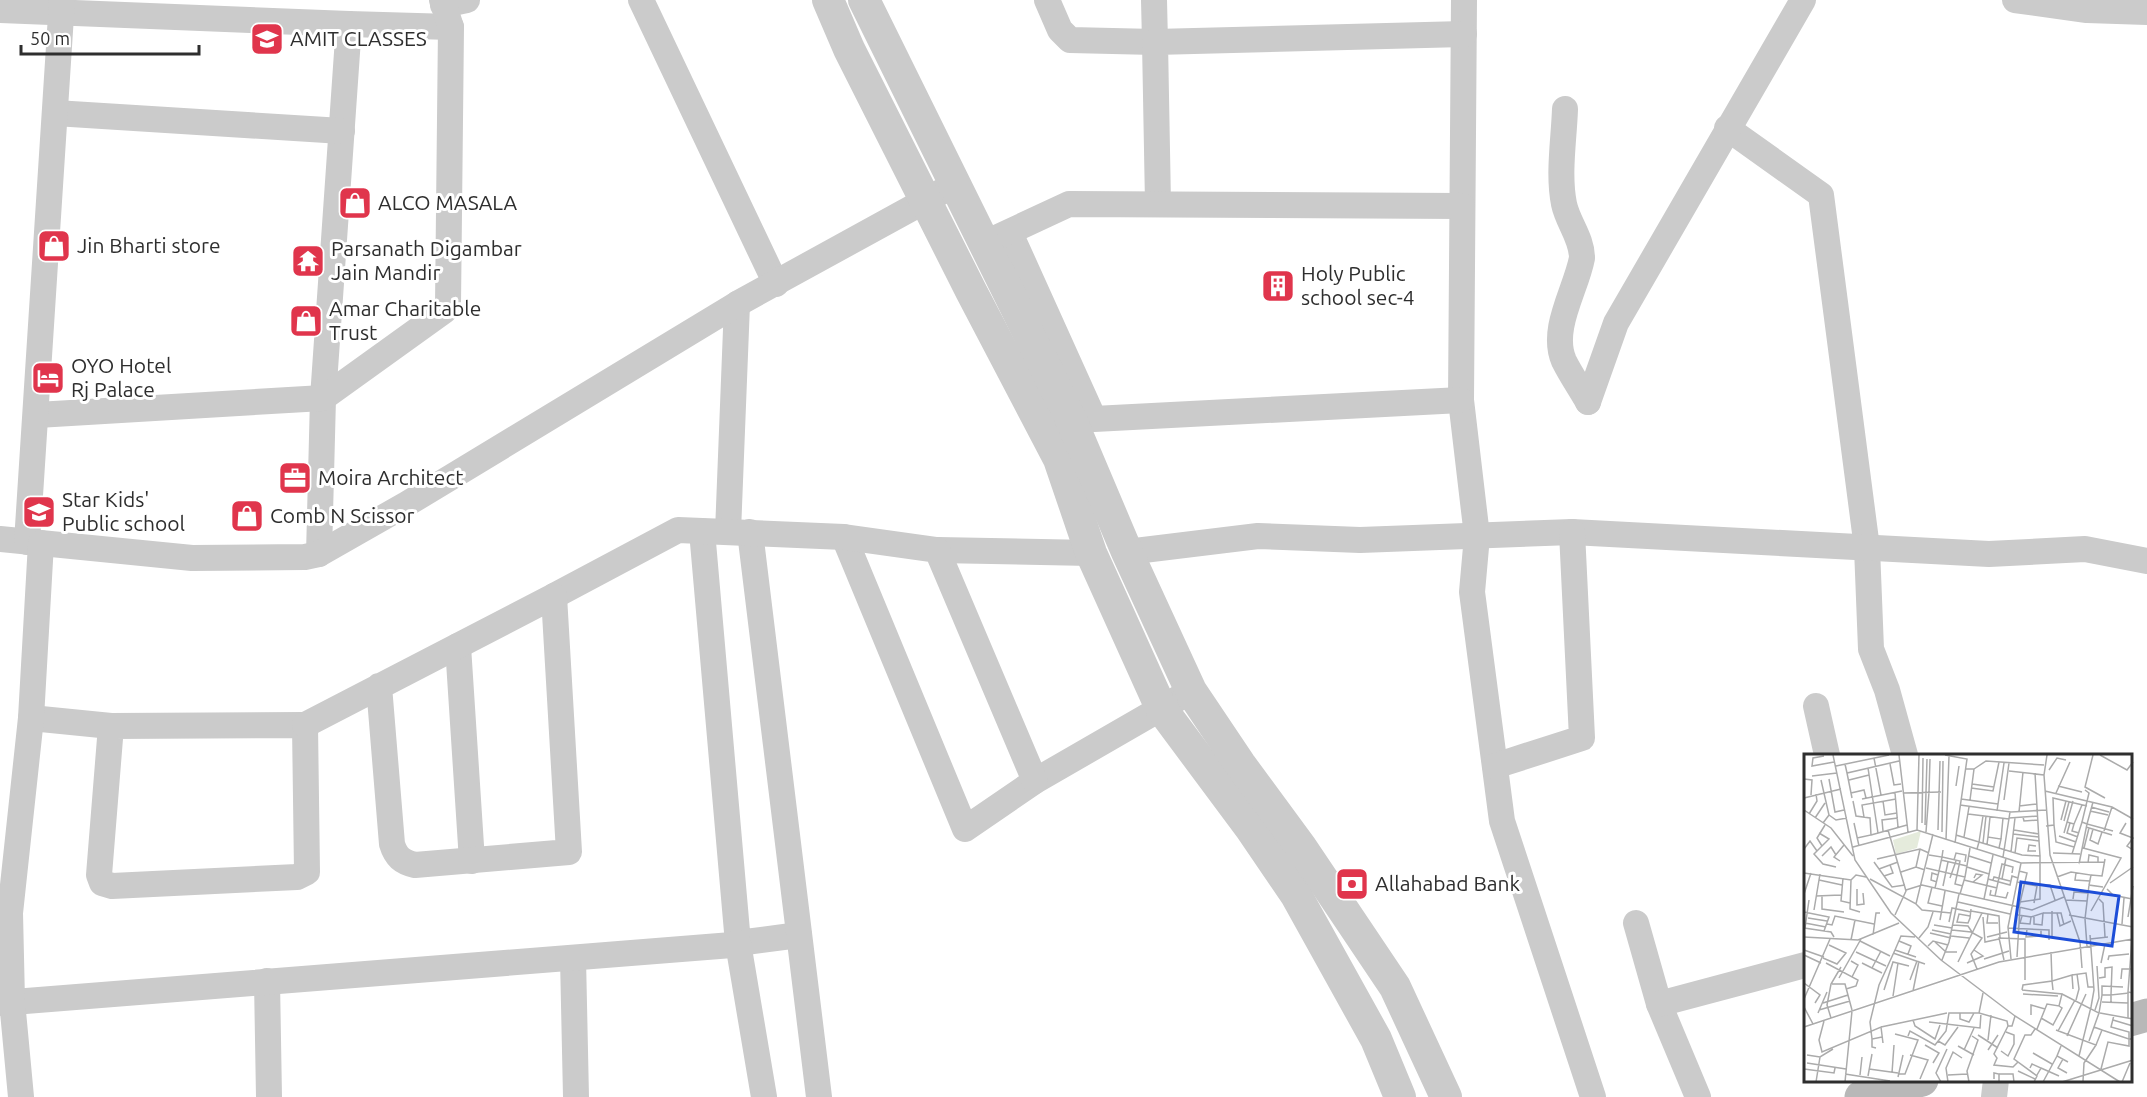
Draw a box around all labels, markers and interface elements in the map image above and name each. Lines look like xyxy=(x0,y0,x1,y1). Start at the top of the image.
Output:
scale bar xyxy=(21,18,200,56)
school or university icon: AMIT CLASSES xyxy=(249,21,285,57)
place label: AMIT CLASSES xyxy=(290,26,427,50)
text: 50 m xyxy=(30,28,70,48)
shop icon: ALCO MASALA xyxy=(337,185,373,221)
place label: ALCO MASALA xyxy=(378,190,518,214)
shop icon: Jin Bharti store xyxy=(36,228,72,264)
place label: Jin Bharti store xyxy=(77,233,221,257)
place label: Parsanath Digambar Jain Mandir xyxy=(331,236,522,284)
temple icon: Parsanath Digambar Jain Mandir xyxy=(290,243,326,279)
place label: Holy Public school sec-4 xyxy=(1301,261,1415,309)
building icon: Holy Public school sec-4 xyxy=(1260,268,1296,304)
place label: Amar Charitable Trust xyxy=(329,296,481,344)
shop icon: Amar Charitable Trust xyxy=(288,303,324,339)
place label: OYO Hotel Rj Palace xyxy=(71,353,171,401)
hotel icon: OYO Hotel Rj Palace xyxy=(30,360,66,396)
office icon: Moira Architect xyxy=(277,460,313,496)
place label: Moira Architect xyxy=(318,465,463,489)
place label: Star Kids' Public school xyxy=(62,487,185,535)
school or university icon: Star Kids' Public school xyxy=(21,494,57,530)
shop icon: Comb N Scissor xyxy=(229,498,265,534)
place label: Comb N Scissor xyxy=(270,503,415,527)
inset map xyxy=(1804,754,2132,1082)
bank icon: Allahabad Bank xyxy=(1334,866,1370,902)
place label: Allahabad Bank xyxy=(1375,871,1521,895)

